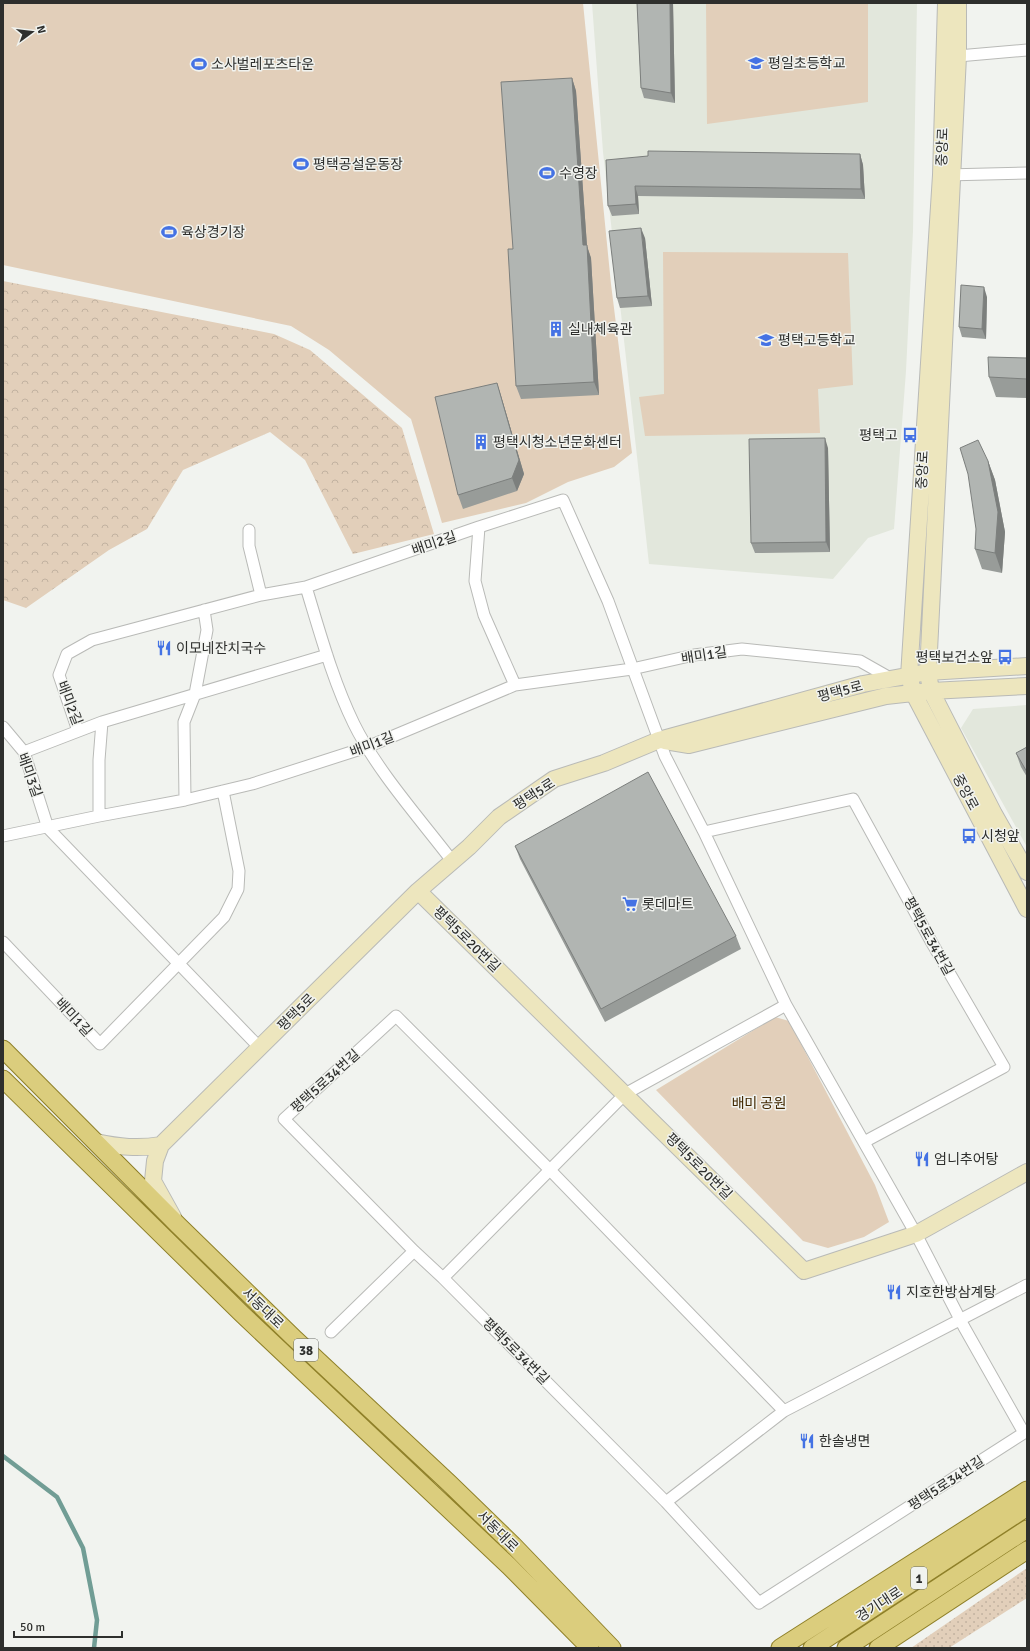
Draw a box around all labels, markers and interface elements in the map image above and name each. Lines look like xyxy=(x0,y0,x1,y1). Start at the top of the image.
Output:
north arrow xyxy=(12,12,52,52)
text: N xyxy=(34,24,48,35)
school or university icon: 평일초등학교 xyxy=(747,54,765,72)
sports icon: 소사벌레포츠타운 xyxy=(190,55,208,73)
place label: 평일초등학교 xyxy=(768,55,845,72)
place label: 소사벌레포츠타운 xyxy=(211,56,314,73)
street label: 중앙로 xyxy=(933,127,952,167)
sports icon: 평택공설운동장 xyxy=(292,155,310,173)
place label: 평택공설운동장 xyxy=(313,156,403,173)
sports icon: 수영장 xyxy=(538,164,556,182)
place label: 수영장 xyxy=(559,165,598,182)
sports icon: 육상경기장 xyxy=(160,223,178,241)
place label: 육상경기장 xyxy=(181,224,246,241)
building icon: 실내체육관 xyxy=(547,320,565,338)
place label: 실내체육관 xyxy=(568,321,633,338)
school or university icon: 평택고등학교 xyxy=(757,331,775,349)
place label: 평택고등학교 xyxy=(778,332,855,349)
bus stop icon: 평택고 xyxy=(901,426,919,444)
place label: 평택고 xyxy=(859,427,898,444)
building icon: 평택시청소년문화센터 xyxy=(472,433,490,451)
place label: 평택시청소년문화센터 xyxy=(493,434,622,451)
street label: 중앙로 xyxy=(913,450,932,490)
street label: 배미2길 xyxy=(410,528,459,559)
restaurant icon: 이모네잔치국수 xyxy=(155,639,173,657)
place label: 이모네잔치국수 xyxy=(176,640,266,657)
street label: 배미1길 xyxy=(680,643,728,668)
bus stop icon: 평택보건소앞 xyxy=(996,648,1014,666)
place label: 평택보건소앞 xyxy=(916,649,993,666)
street label: 평택5로 xyxy=(816,677,865,706)
street label: 배미2길 xyxy=(53,679,86,728)
street label: 배미1길 xyxy=(348,728,397,761)
street label: 배미3길 xyxy=(14,751,45,800)
street label: 중앙로 xyxy=(949,771,982,813)
street label: 평택5로 xyxy=(510,775,558,814)
bus stop icon: 시청앞 xyxy=(960,827,978,845)
place label: 시청앞 xyxy=(981,828,1020,845)
street label: 평택5로34번길 xyxy=(900,894,957,978)
supermarket icon: 롯데마트 xyxy=(621,895,639,913)
place label: 롯데마트 xyxy=(642,896,694,913)
street label: 평택5로20번길 xyxy=(429,903,504,976)
street label: 평택5로 xyxy=(274,990,319,1035)
street label: 배미1길 xyxy=(52,995,96,1040)
street label: 평택5로34번길 xyxy=(287,1046,363,1117)
park label: 배미 공원 xyxy=(732,1095,786,1112)
street label: 평택5로20번길 xyxy=(662,1130,735,1203)
restaurant icon: 엄니추어탕 xyxy=(913,1150,931,1168)
place label: 엄니추어탕 xyxy=(934,1151,999,1168)
restaurant icon: 지호한방삼계탕 xyxy=(885,1283,903,1301)
street label: 서동대로 xyxy=(238,1284,287,1332)
place label: 지호한방삼계탕 xyxy=(906,1284,996,1301)
street label: 평택5로34번길 xyxy=(479,1315,552,1388)
road number: 38 xyxy=(294,1339,318,1361)
restaurant icon: 한솔냉면 xyxy=(798,1432,816,1450)
place label: 한솔냉면 xyxy=(819,1433,871,1450)
street label: 평택5로34번길 xyxy=(905,1453,987,1514)
street label: 서동대로 xyxy=(473,1507,522,1556)
road number: 1 xyxy=(911,1567,927,1589)
street label: 경기대로 xyxy=(853,1583,906,1626)
scale bar xyxy=(14,1613,122,1639)
text: 50 m xyxy=(20,1620,45,1635)

